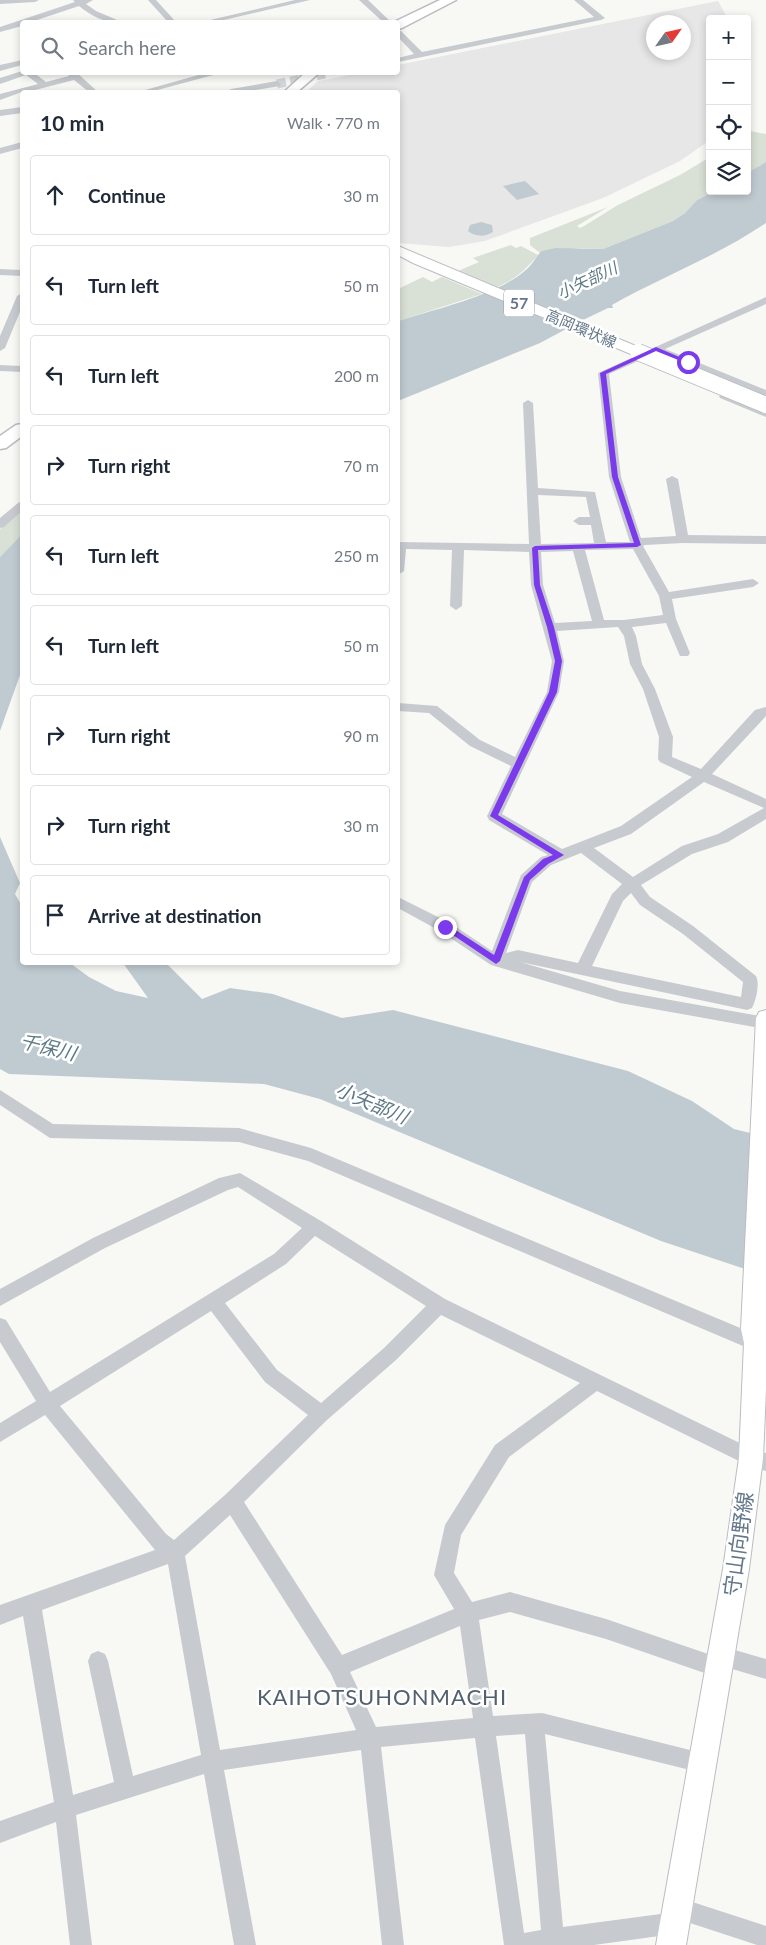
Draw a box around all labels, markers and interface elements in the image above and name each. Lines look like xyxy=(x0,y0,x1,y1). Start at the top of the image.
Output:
north arrow xyxy=(646,15,691,60)
map controls xyxy=(706,15,751,195)
button: + xyxy=(706,15,751,60)
search box xyxy=(20,20,400,75)
icon: search xyxy=(38,34,66,62)
text: Search here xyxy=(78,36,176,59)
button: − xyxy=(706,60,751,105)
button: locate xyxy=(706,105,751,150)
text: 10 min xyxy=(40,110,104,135)
text: Walk · 770 m xyxy=(287,113,380,132)
button: layers xyxy=(706,150,751,195)
icon: ahead xyxy=(41,181,69,209)
text: Continue xyxy=(88,184,166,207)
text: 30 m xyxy=(343,186,379,205)
water label: 小矢部川 xyxy=(554,257,622,302)
icon: left xyxy=(41,271,69,299)
text: Turn left xyxy=(88,274,159,297)
text: 50 m xyxy=(343,276,379,295)
road number: 57 xyxy=(504,290,534,316)
street label: 高岡環状線 xyxy=(543,305,619,351)
route start xyxy=(677,351,700,374)
icon: left xyxy=(41,361,69,389)
text: Turn left xyxy=(88,364,159,387)
text: 200 m xyxy=(334,366,379,385)
icon: right xyxy=(41,451,69,479)
text: Turn right xyxy=(88,454,170,477)
text: 70 m xyxy=(343,456,379,475)
icon: left xyxy=(41,541,69,569)
text: Turn left xyxy=(88,544,159,567)
text: 250 m xyxy=(334,546,379,565)
icon: left xyxy=(41,631,69,659)
text: Turn left xyxy=(88,634,159,657)
text: 50 m xyxy=(343,636,379,655)
icon: right xyxy=(41,721,69,749)
text: Turn right xyxy=(88,724,170,747)
text: 90 m xyxy=(343,726,379,745)
icon: right xyxy=(41,811,69,839)
text: Turn right xyxy=(88,814,170,837)
text: 30 m xyxy=(343,816,379,835)
icon: arrive xyxy=(41,901,69,929)
text: Arrive at destination xyxy=(88,904,261,927)
route end xyxy=(434,916,457,939)
water label: 千保川 xyxy=(18,1028,80,1065)
water label: 小矢部川 xyxy=(333,1077,414,1129)
street label: 守山向野線 xyxy=(718,1490,757,1598)
district label: KAIHOTSUHONMACHI xyxy=(257,1683,507,1710)

